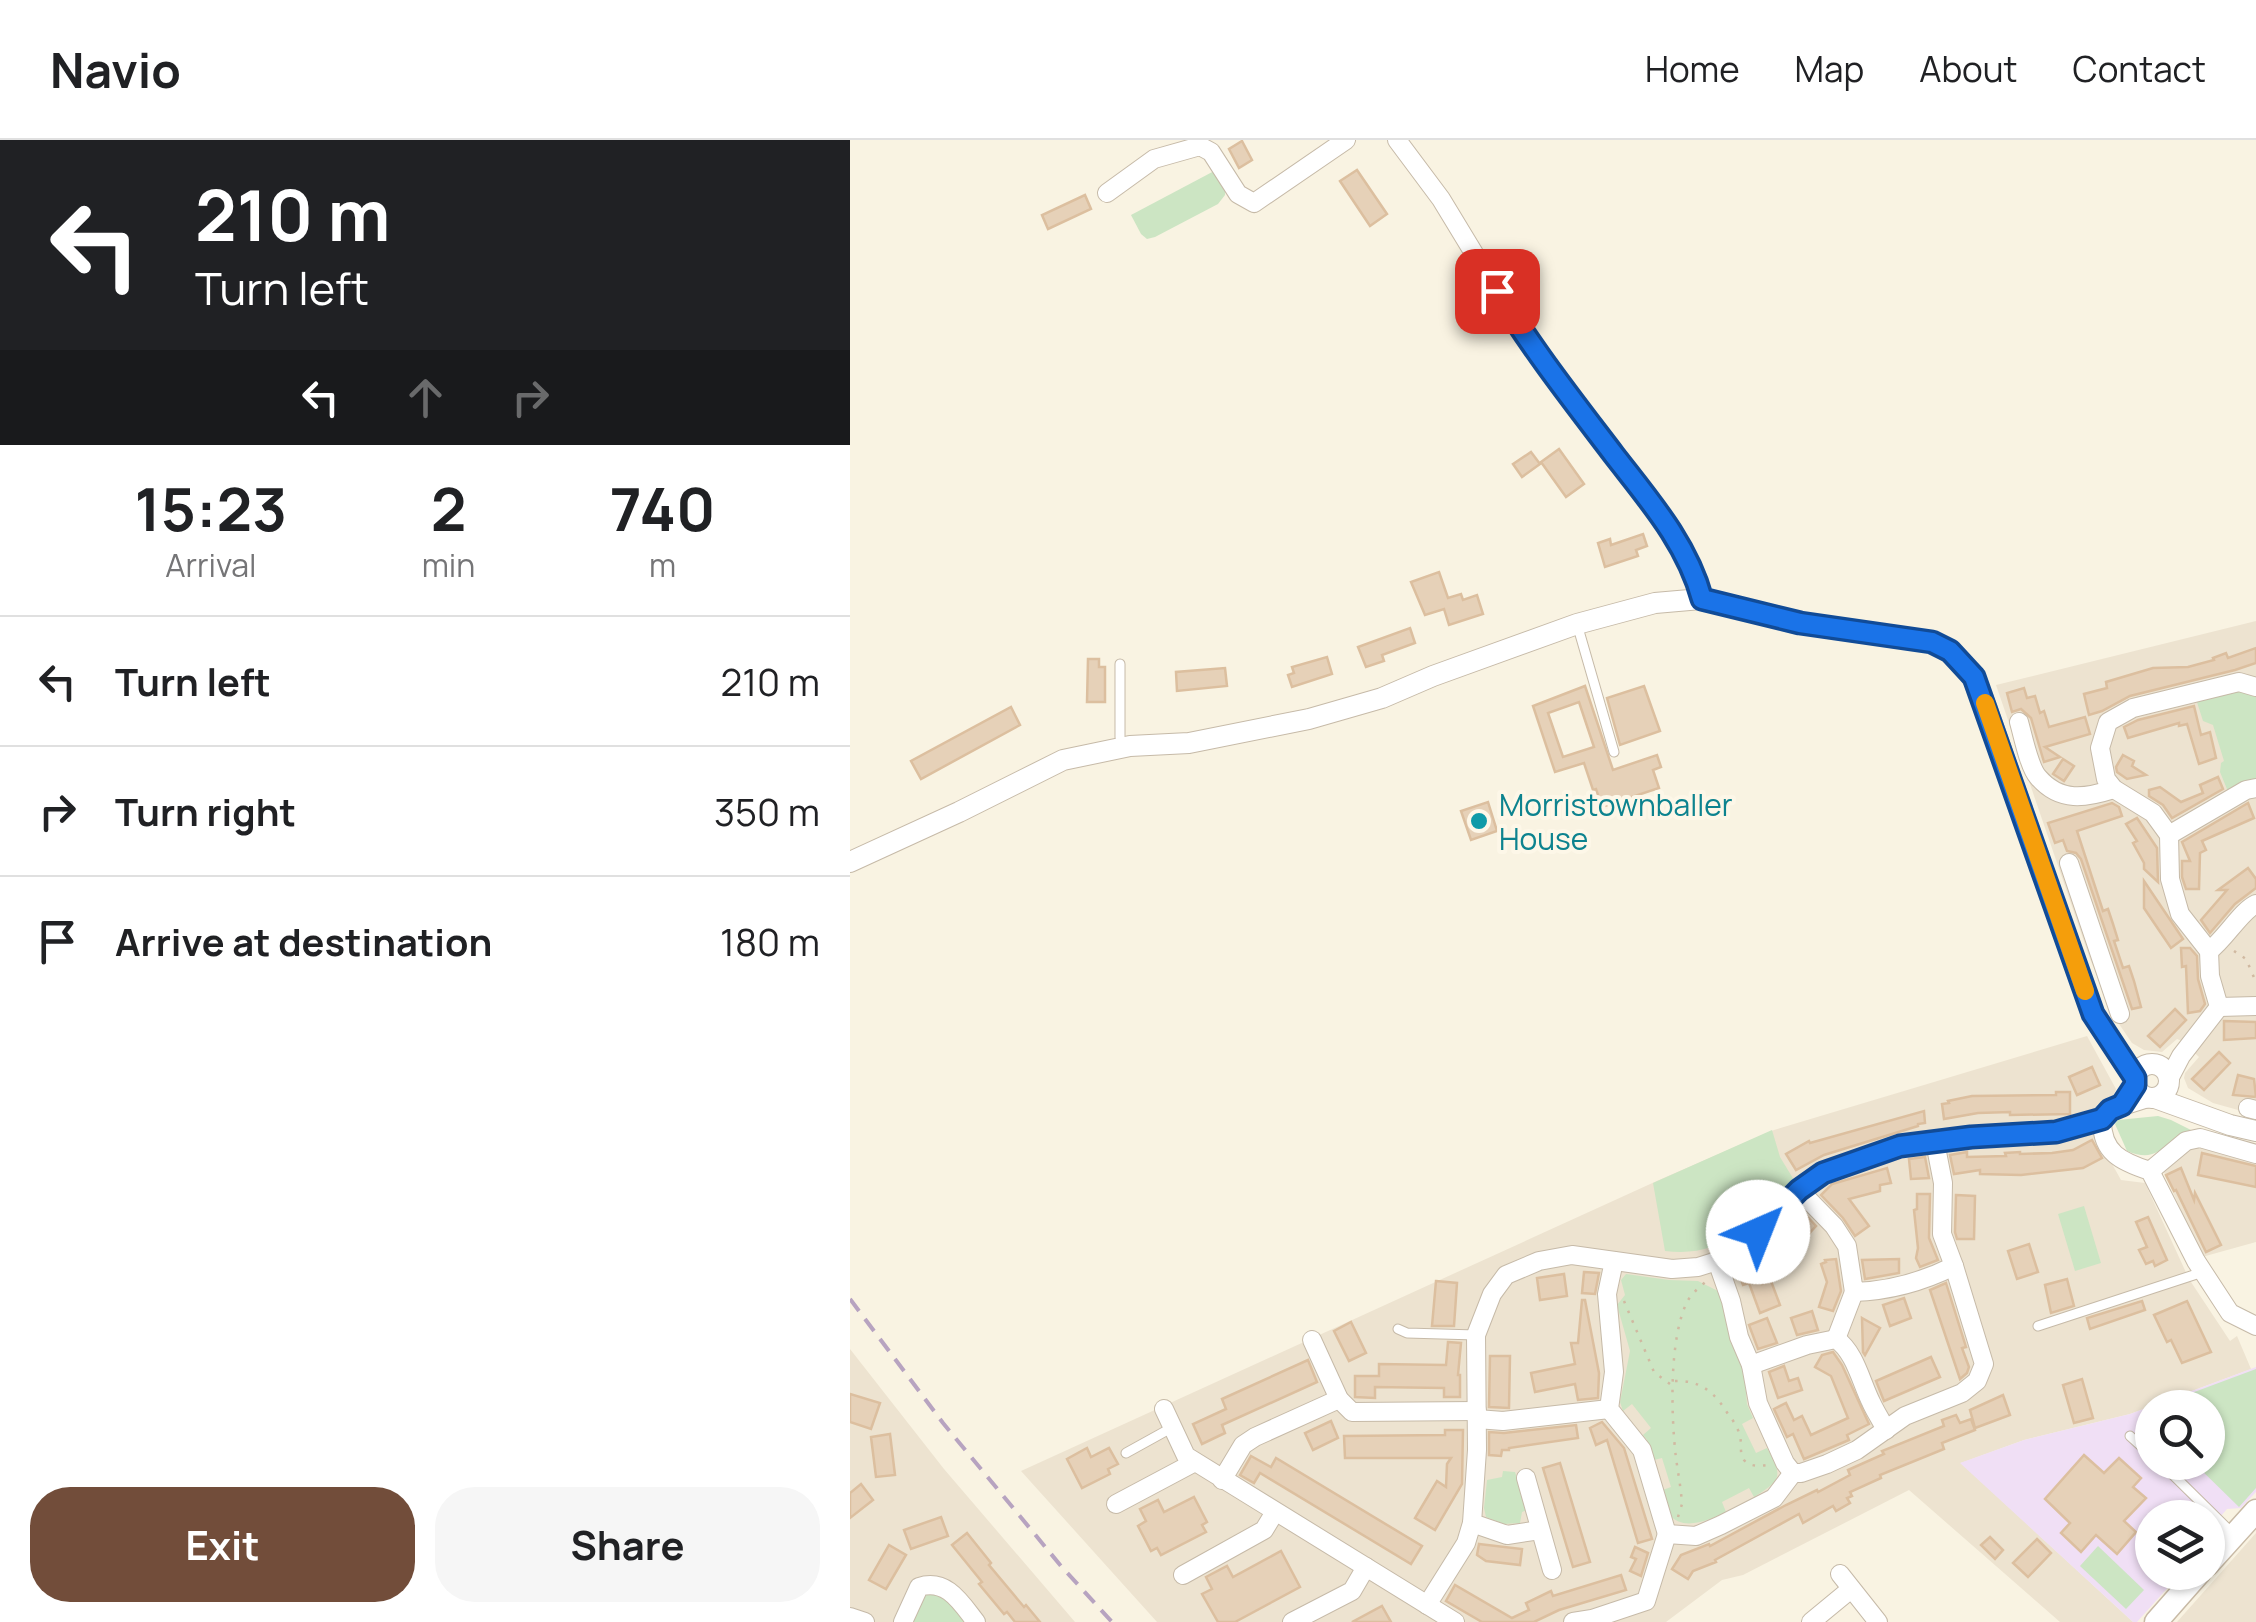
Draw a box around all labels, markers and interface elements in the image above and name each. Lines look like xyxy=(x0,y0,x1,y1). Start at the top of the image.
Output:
text: Navio xyxy=(50,37,181,102)
text: Home xyxy=(1645,45,1740,93)
text: Map xyxy=(1795,45,1864,93)
text: About xyxy=(1919,45,2018,93)
text: Contact xyxy=(2073,45,2206,93)
text: 210 m xyxy=(195,166,390,262)
icon: left xyxy=(30,180,160,310)
pin xyxy=(1455,249,1540,334)
text: Turn left xyxy=(195,257,369,319)
icon: arrive xyxy=(1470,264,1525,319)
icon: left xyxy=(293,370,348,425)
icon: ahead xyxy=(398,370,453,425)
icon: right xyxy=(503,370,558,425)
text: 15:23 xyxy=(135,467,287,549)
text: 2 xyxy=(431,467,466,549)
text: 740 xyxy=(610,467,715,549)
text: Arrival xyxy=(165,543,257,587)
text: min xyxy=(422,543,475,587)
text: m xyxy=(649,543,676,587)
icon: left xyxy=(30,654,85,709)
text: Turn left xyxy=(115,655,271,707)
text: 210 m xyxy=(721,655,820,707)
icon: right xyxy=(30,784,85,839)
place label: Morristownballer House xyxy=(1499,784,1733,859)
text: Turn right xyxy=(115,785,296,837)
text: 350 m xyxy=(714,785,820,837)
marker: Morristownballer House xyxy=(1468,810,1490,832)
icon: arrive xyxy=(30,914,85,969)
text: Arrive at destination xyxy=(115,915,492,967)
text: 180 m xyxy=(720,915,820,967)
position arrow xyxy=(1706,1180,1810,1284)
map controls xyxy=(2135,1390,2225,1590)
button: search xyxy=(2135,1390,2225,1480)
button: Exit xyxy=(30,1487,415,1602)
button: Share xyxy=(435,1487,820,1602)
button: layers xyxy=(2135,1500,2225,1590)

